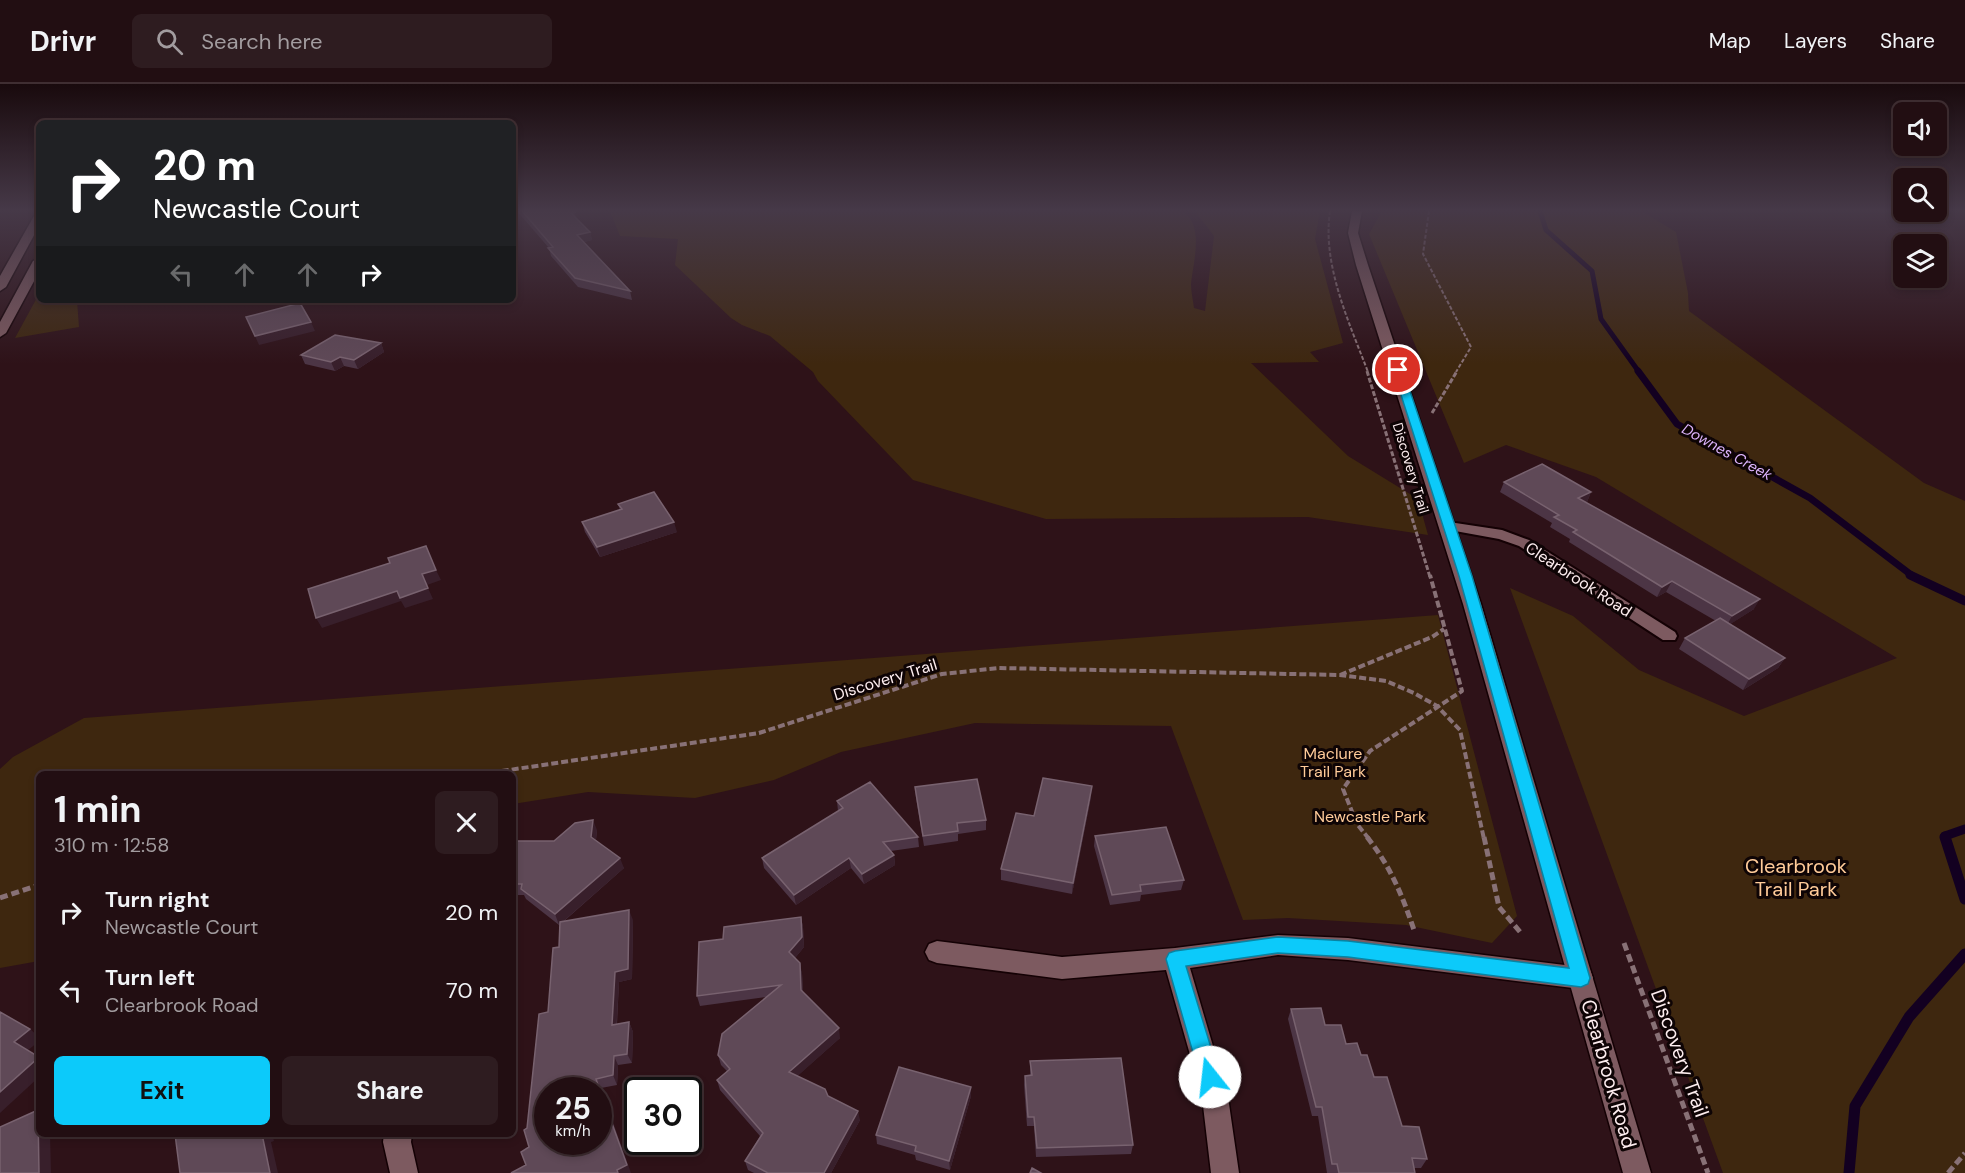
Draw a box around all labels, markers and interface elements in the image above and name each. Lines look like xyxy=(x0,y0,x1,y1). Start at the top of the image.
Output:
search box xyxy=(132,14,552,68)
text: Drivr xyxy=(30,23,96,60)
icon: search xyxy=(153,25,186,58)
text: Search here xyxy=(201,27,323,56)
text: Map xyxy=(1709,27,1751,55)
text: Layers xyxy=(1784,27,1847,55)
text: Share xyxy=(1880,27,1935,55)
map controls xyxy=(1893,102,1947,288)
button: sound xyxy=(1893,102,1947,156)
text: 20 m xyxy=(153,138,256,193)
icon: right xyxy=(54,144,132,222)
button: search xyxy=(1893,168,1947,222)
text: Newcastle Court xyxy=(153,191,360,226)
button: layers xyxy=(1893,234,1947,288)
icon: left xyxy=(165,258,198,291)
icon: ahead xyxy=(228,258,261,291)
icon: ahead xyxy=(291,258,324,291)
icon: right xyxy=(354,258,387,291)
pin xyxy=(1372,344,1423,395)
icon: arrive xyxy=(1381,353,1414,386)
water label: Downes Creek xyxy=(1678,419,1776,485)
street label: Discovery Trail xyxy=(1389,420,1433,516)
street label: Clearbrook Road xyxy=(1521,537,1636,622)
street label: Discovery Trail xyxy=(831,654,940,705)
park label: Maclure Trail Park xyxy=(1300,743,1366,782)
text: 1 min xyxy=(54,786,142,833)
button: close xyxy=(435,791,498,854)
park label: Newcastle Park xyxy=(1314,806,1426,827)
text: 310 m · 12:58 xyxy=(54,832,169,858)
park label: Clearbrook Trail Park xyxy=(1745,853,1847,902)
text: Turn right xyxy=(105,885,210,914)
icon: right xyxy=(54,896,87,929)
text: 20 m xyxy=(445,898,498,927)
text: Newcastle Court xyxy=(105,914,258,940)
text: Turn left xyxy=(105,963,195,992)
icon: left xyxy=(54,974,87,1007)
text: 70 m xyxy=(446,976,498,1005)
street label: Discovery Trail xyxy=(1645,985,1715,1121)
text: Clearbrook Road xyxy=(105,992,259,1018)
street label: Clearbrook Road xyxy=(1575,997,1643,1151)
position arrow xyxy=(1178,1045,1242,1109)
button: Exit xyxy=(54,1056,270,1125)
button: Share xyxy=(282,1056,498,1125)
speed limit sign: 30 xyxy=(624,1077,702,1155)
text: 25 xyxy=(555,1089,591,1128)
text: km/h xyxy=(555,1121,591,1141)

